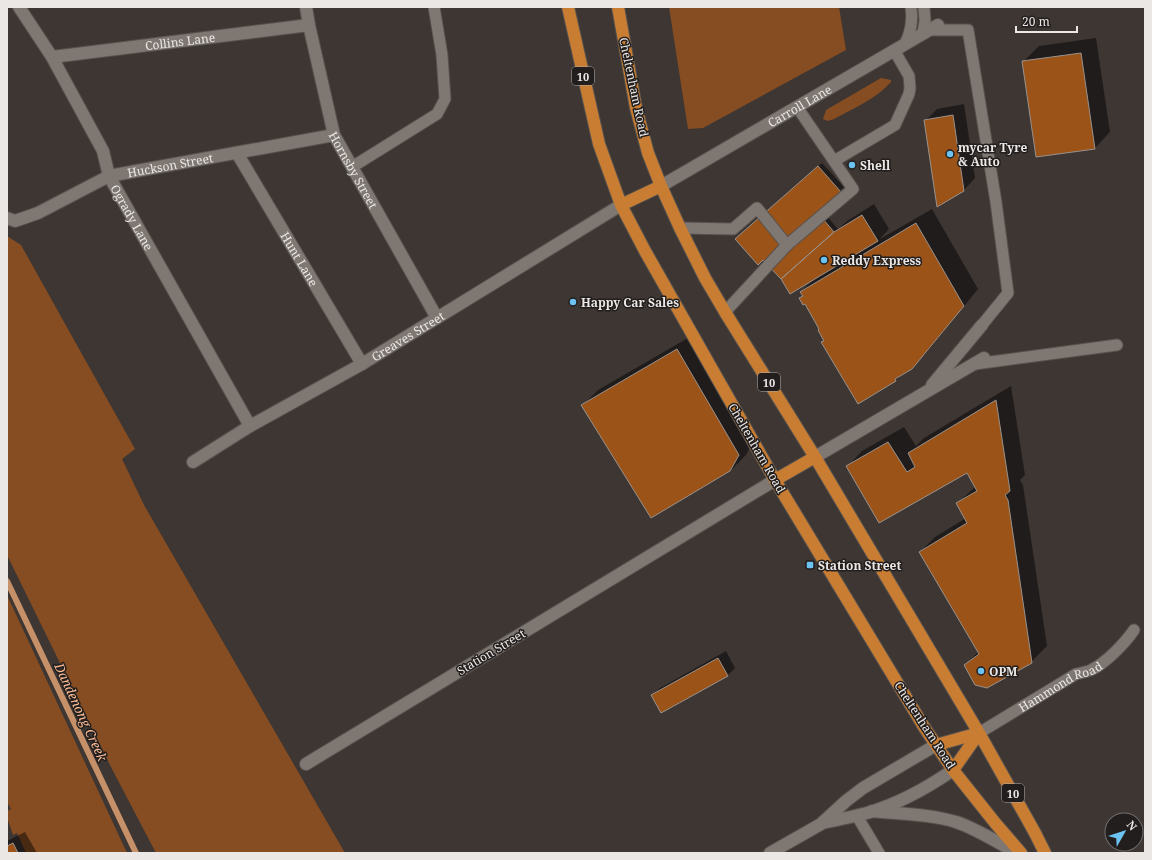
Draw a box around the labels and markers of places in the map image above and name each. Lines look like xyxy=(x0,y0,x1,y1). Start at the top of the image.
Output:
place label: mycar Tyre & Auto xyxy=(958,139,1028,170)
marker: mycar Tyre & Auto xyxy=(945,149,955,159)
place label: Shell xyxy=(860,157,891,174)
marker: Shell xyxy=(847,160,857,170)
place label: Reddy Express xyxy=(832,252,921,269)
marker: Reddy Express xyxy=(819,255,829,265)
place label: Happy Car Sales xyxy=(581,294,679,311)
marker: Happy Car Sales xyxy=(568,297,578,307)
place label: Station Street xyxy=(818,557,901,574)
marker: Station Street xyxy=(805,560,815,570)
place label: OPM xyxy=(989,663,1018,680)
marker: OPM xyxy=(976,666,986,676)

